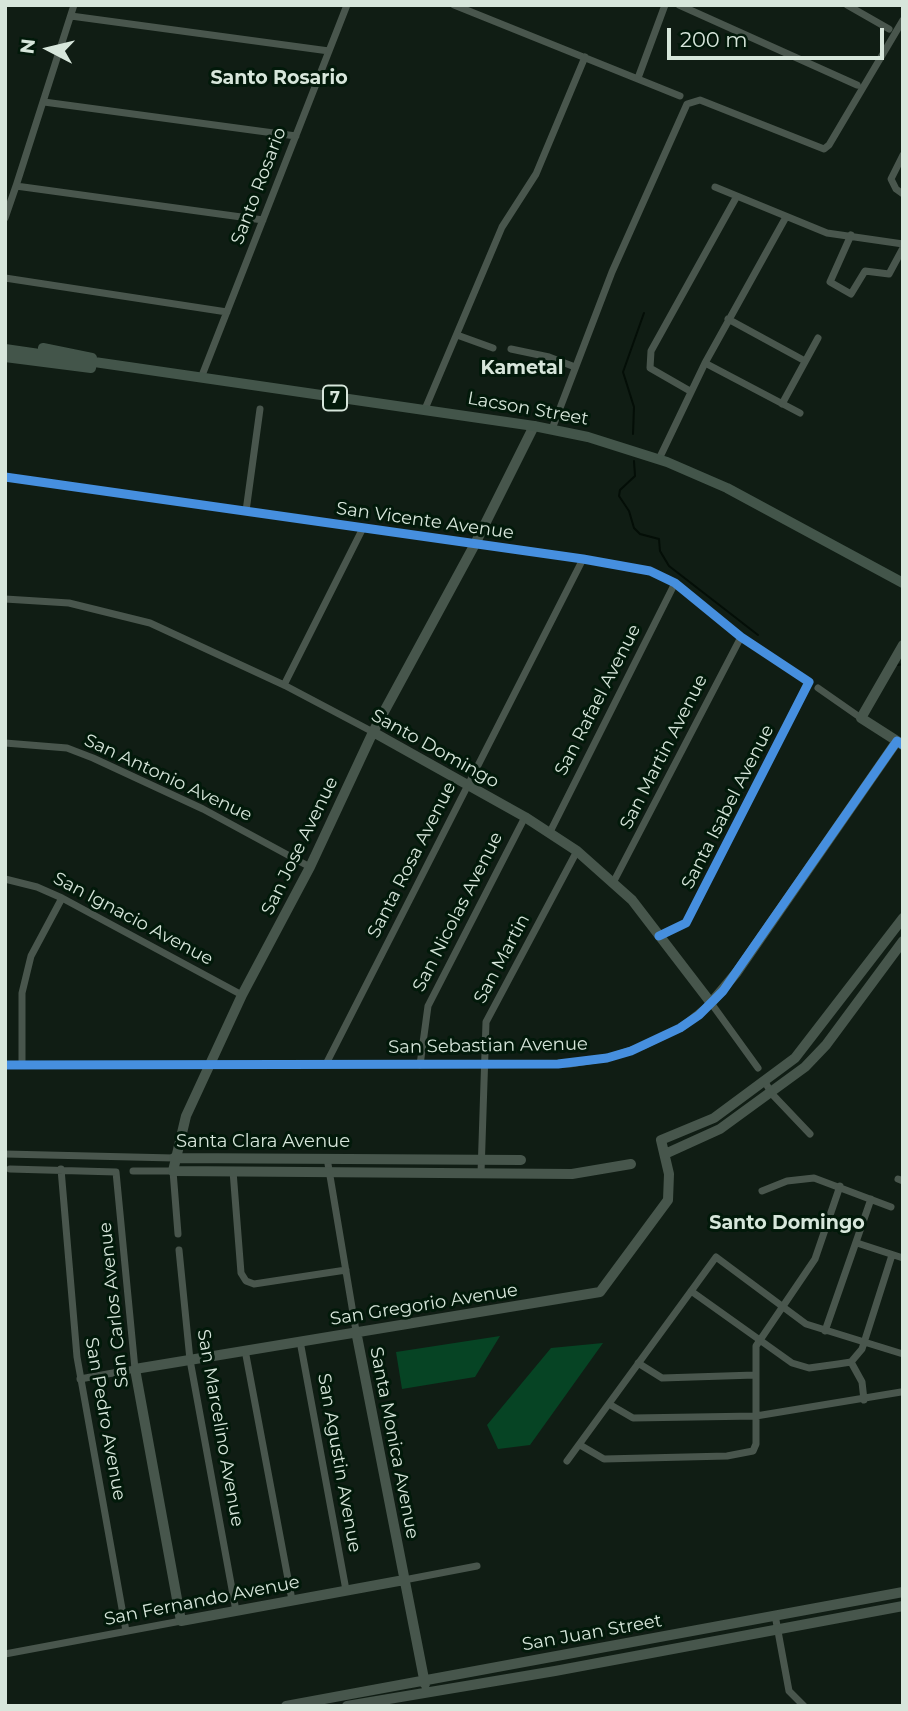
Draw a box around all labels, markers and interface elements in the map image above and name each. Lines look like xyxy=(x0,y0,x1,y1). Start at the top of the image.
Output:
north arrow xyxy=(14,14,84,84)
scale bar xyxy=(670,14,887,58)
text: 200 m xyxy=(680,27,747,52)
text: N xyxy=(15,37,40,55)
district label: Santo Rosario xyxy=(210,67,348,89)
street label: Santo Rosario xyxy=(227,124,291,248)
district label: Kametal xyxy=(481,357,563,379)
road number: 7 xyxy=(323,386,347,410)
street label: Lacson Street xyxy=(466,388,590,430)
street label: San Vicente Avenue xyxy=(335,498,515,544)
street label: San Rafael Avenue xyxy=(550,621,646,779)
street label: San Martin Avenue xyxy=(616,671,712,833)
street label: Santo Domingo xyxy=(367,705,503,793)
street label: Santa Isabel Avenue xyxy=(677,721,779,893)
street label: San Antonio Avenue xyxy=(81,730,255,826)
street label: San Jose Avenue xyxy=(257,773,343,919)
street label: Santa Rosa Avenue xyxy=(363,778,461,942)
street label: San Nicolas Avenue xyxy=(408,829,508,995)
street label: San Ignacio Avenue xyxy=(49,868,217,970)
street label: San Martin xyxy=(469,911,535,1007)
street label: San Sebastian Avenue xyxy=(388,1033,588,1059)
street label: Santa Clara Avenue xyxy=(176,1131,350,1153)
district label: Santo Domingo xyxy=(709,1212,865,1234)
street label: San Carlos Avenue xyxy=(95,1221,133,1389)
street label: San Gregorio Avenue xyxy=(329,1279,519,1331)
street label: San Marcelino Avenue xyxy=(192,1328,248,1528)
street label: San Pedro Avenue xyxy=(80,1336,130,1502)
street label: Santa Monica Avenue xyxy=(365,1345,423,1541)
street label: San Agustin Avenue xyxy=(313,1372,365,1554)
street label: San Fernando Avenue xyxy=(102,1571,302,1631)
street label: San Juan Street xyxy=(520,1610,664,1656)

